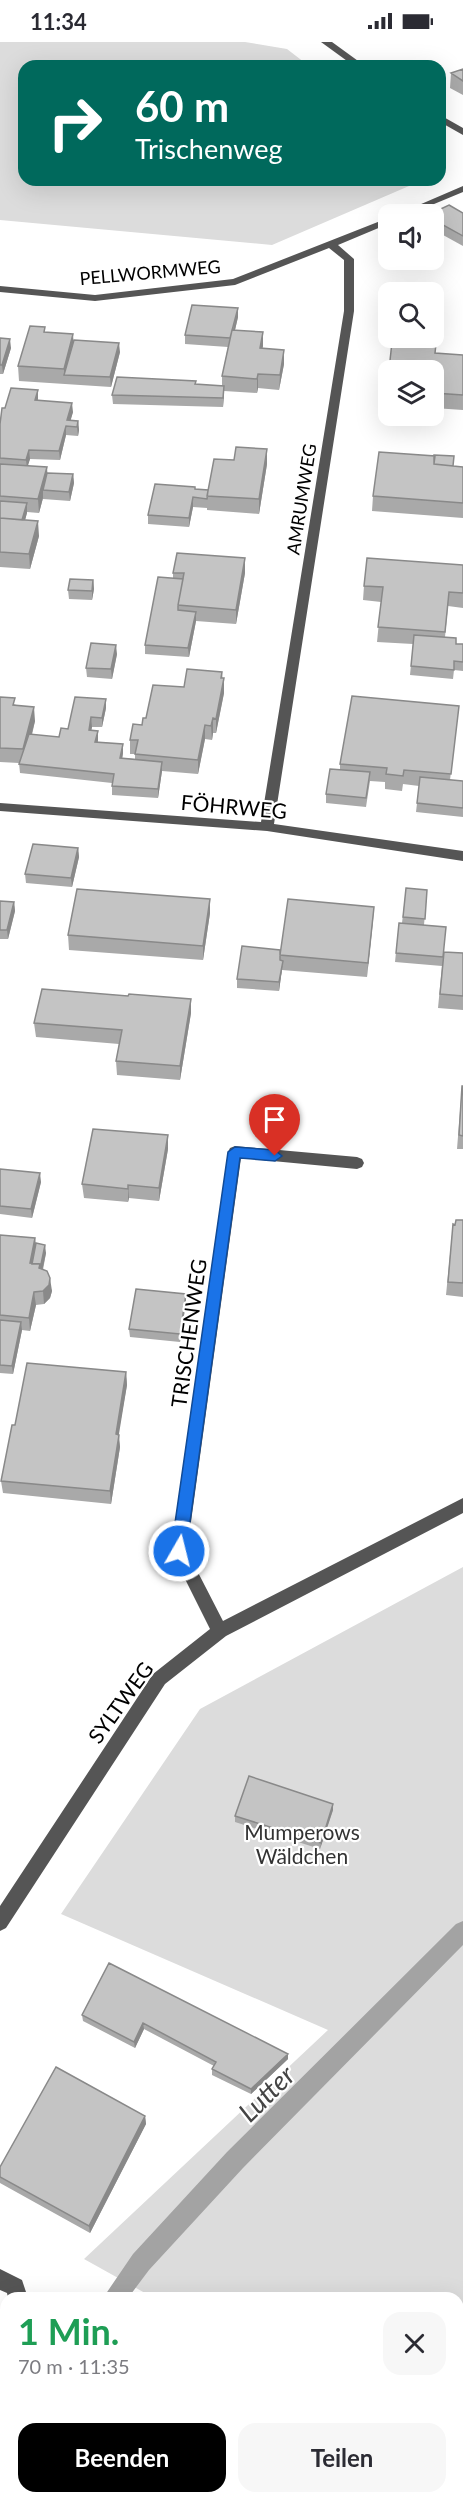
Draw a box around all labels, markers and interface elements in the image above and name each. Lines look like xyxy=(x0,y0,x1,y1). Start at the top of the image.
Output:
text: 11:34 xyxy=(30,8,87,35)
text: 60 m xyxy=(135,81,229,131)
icon: right xyxy=(36,84,114,162)
text: Trischenweg xyxy=(135,132,283,165)
map controls xyxy=(378,204,444,426)
button: sound xyxy=(378,204,444,270)
street label: PELLWORMWEG xyxy=(79,255,221,289)
button: search xyxy=(378,282,444,348)
button: layers xyxy=(378,360,444,426)
street label: AMRUMWEG xyxy=(281,442,321,556)
street label: FÖHRWEG xyxy=(180,789,288,823)
pin xyxy=(249,1094,300,1156)
icon: arrive xyxy=(258,1103,291,1136)
street label: TRISCHENWEG xyxy=(165,1257,211,1409)
position arrow xyxy=(147,1519,211,1583)
street label: SYLTWEG xyxy=(82,1657,158,1747)
park label: Mumperows Wäldchen xyxy=(244,1819,360,1868)
water label: Lutter xyxy=(231,2057,302,2128)
text: 1 Min. xyxy=(18,2309,119,2353)
button: close xyxy=(383,2312,446,2375)
text: 70 m · 11:35 xyxy=(18,2354,130,2378)
button: Beenden xyxy=(18,2423,226,2492)
button: Teilen xyxy=(238,2423,446,2492)

